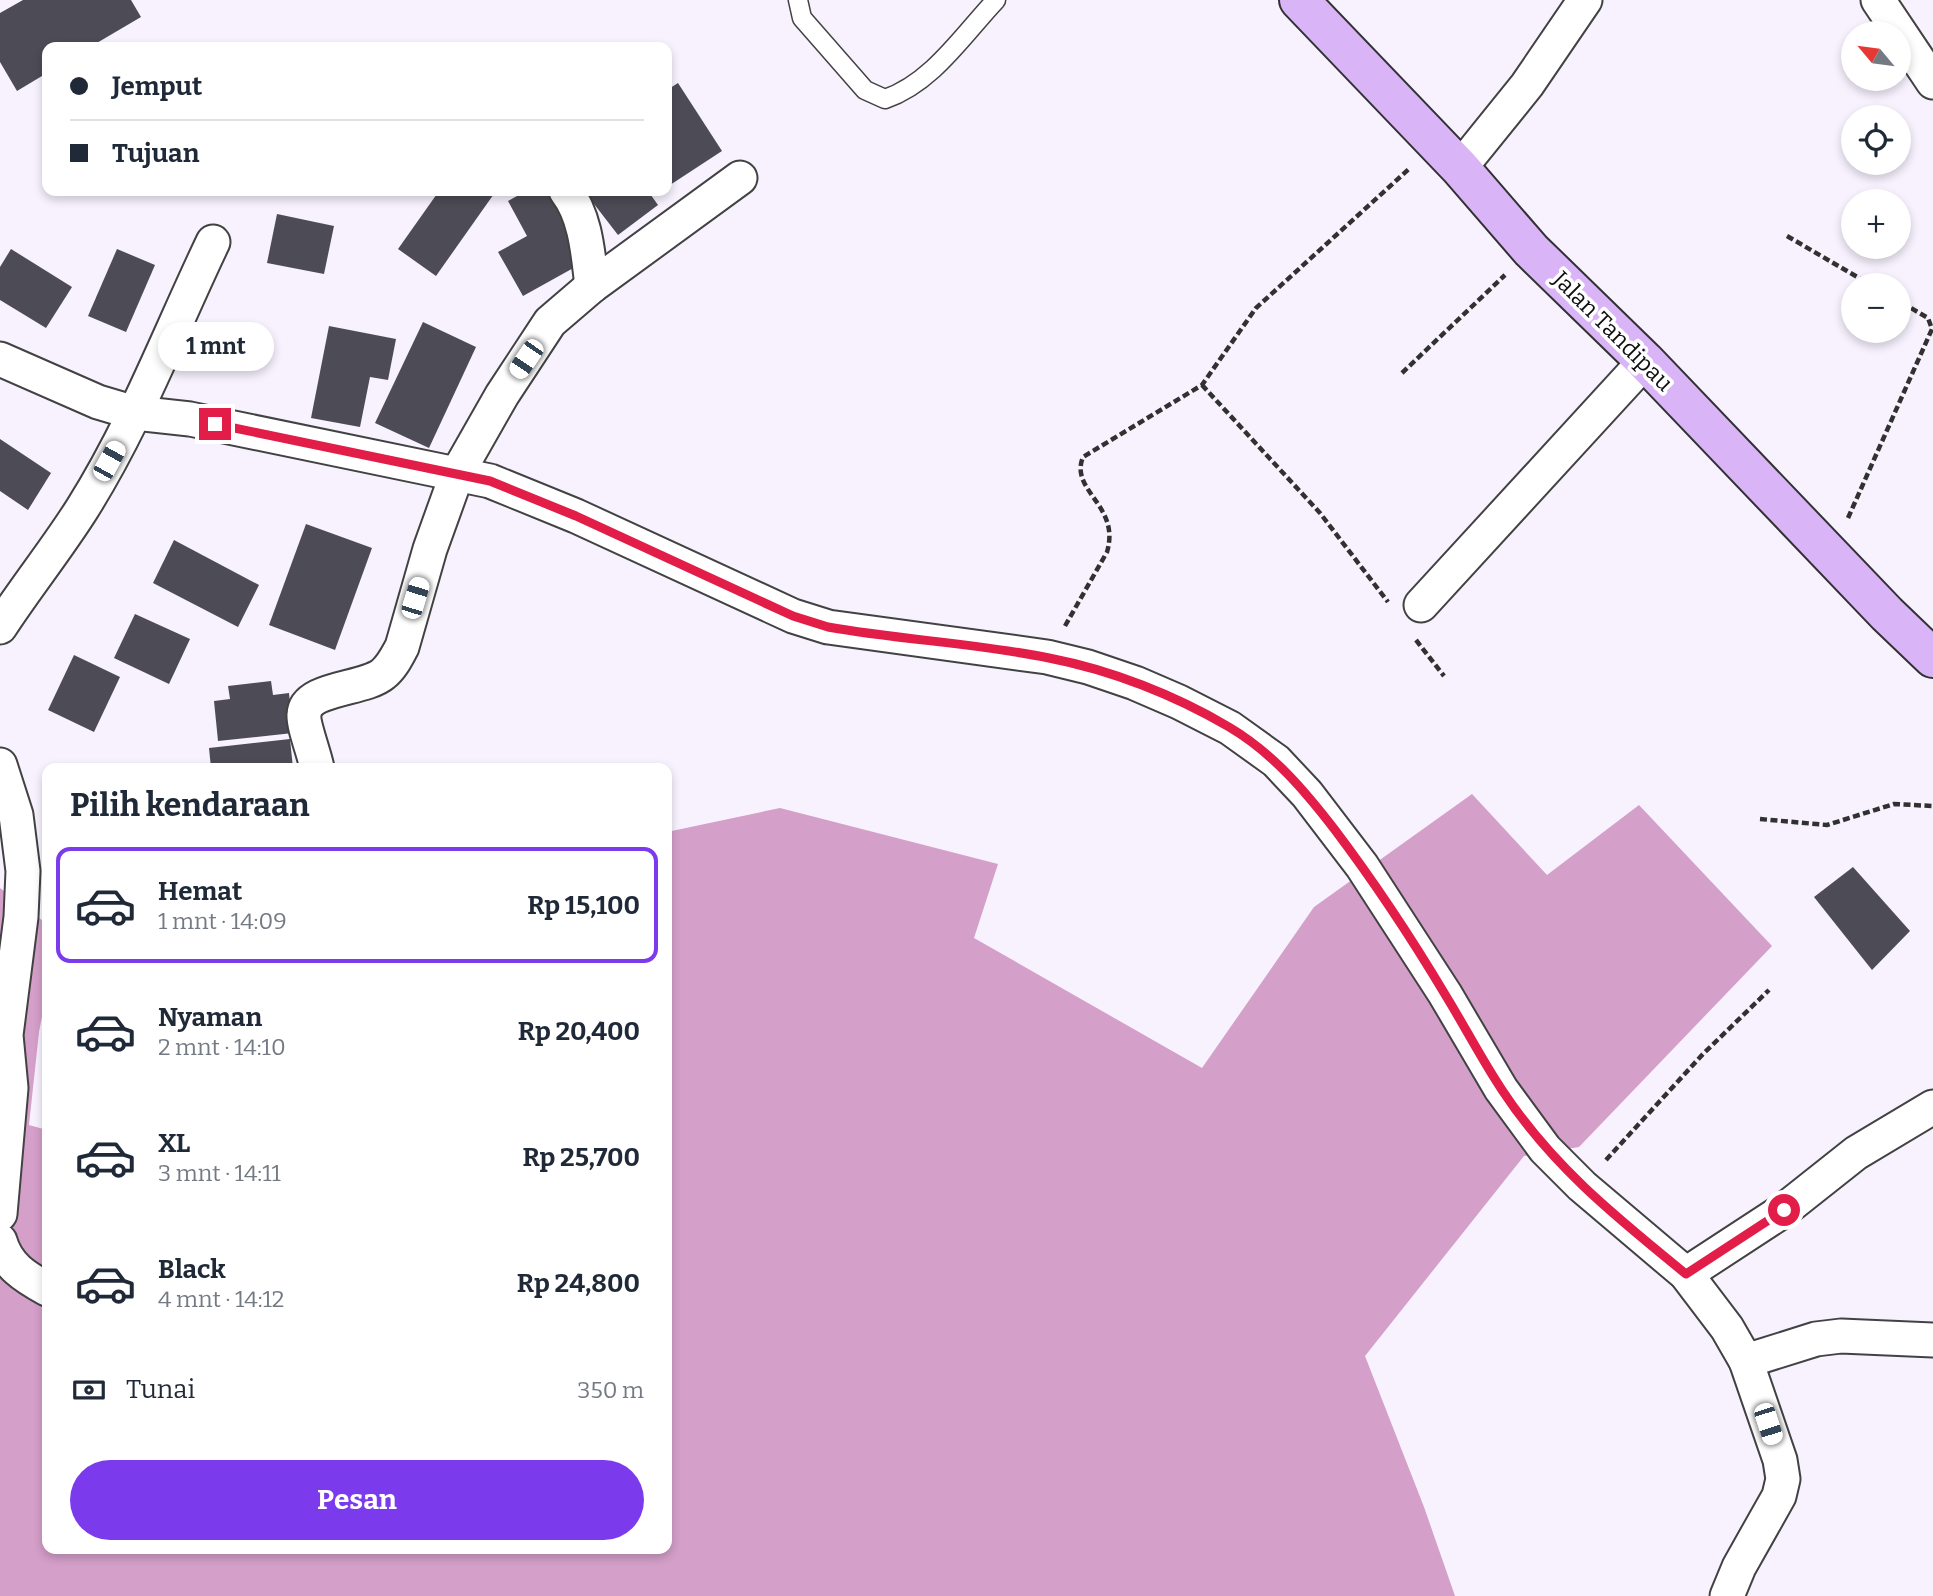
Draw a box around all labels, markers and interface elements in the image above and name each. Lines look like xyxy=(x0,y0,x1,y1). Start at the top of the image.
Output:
north arrow xyxy=(1841,21,1911,91)
map controls xyxy=(1841,21,1911,343)
text: Jemput xyxy=(112,71,202,102)
button: locate xyxy=(1841,105,1911,175)
text: Tujuan xyxy=(112,138,199,169)
button: + xyxy=(1841,189,1911,259)
street label: Jalan Tandipau xyxy=(1546,264,1679,397)
button: − xyxy=(1841,273,1911,343)
callout: 1 mnt xyxy=(157,322,273,372)
text: 1 mnt xyxy=(186,332,246,360)
car xyxy=(506,336,547,382)
route end xyxy=(199,408,231,440)
car xyxy=(90,438,129,484)
car xyxy=(399,575,432,621)
text: Pilih kendaraan xyxy=(70,786,310,824)
icon: car xyxy=(74,874,137,937)
text: Hemat xyxy=(158,876,242,907)
text: Rp 15,100 xyxy=(527,890,640,921)
text: 1 mnt · 14:09 xyxy=(158,907,287,935)
icon: car xyxy=(74,1000,137,1063)
text: Nyaman xyxy=(158,1002,262,1033)
text: Rp 20,400 xyxy=(518,1016,640,1047)
text: 2 mnt · 14:10 xyxy=(158,1033,286,1061)
icon: car xyxy=(74,1126,137,1189)
text: XL xyxy=(158,1128,190,1159)
text: Rp 25,700 xyxy=(522,1142,640,1173)
text: 3 mnt · 14:11 xyxy=(158,1159,281,1187)
route start xyxy=(1768,1194,1800,1226)
icon: car xyxy=(74,1252,137,1315)
text: Black xyxy=(158,1254,226,1285)
text: Rp 24,800 xyxy=(517,1268,640,1299)
text: 4 mnt · 14:12 xyxy=(158,1285,284,1313)
icon: cash xyxy=(70,1371,108,1409)
text: Tunai xyxy=(126,1374,195,1405)
text: 350 m xyxy=(577,1376,644,1404)
car xyxy=(1752,1401,1785,1447)
button: Pesan xyxy=(70,1460,644,1540)

